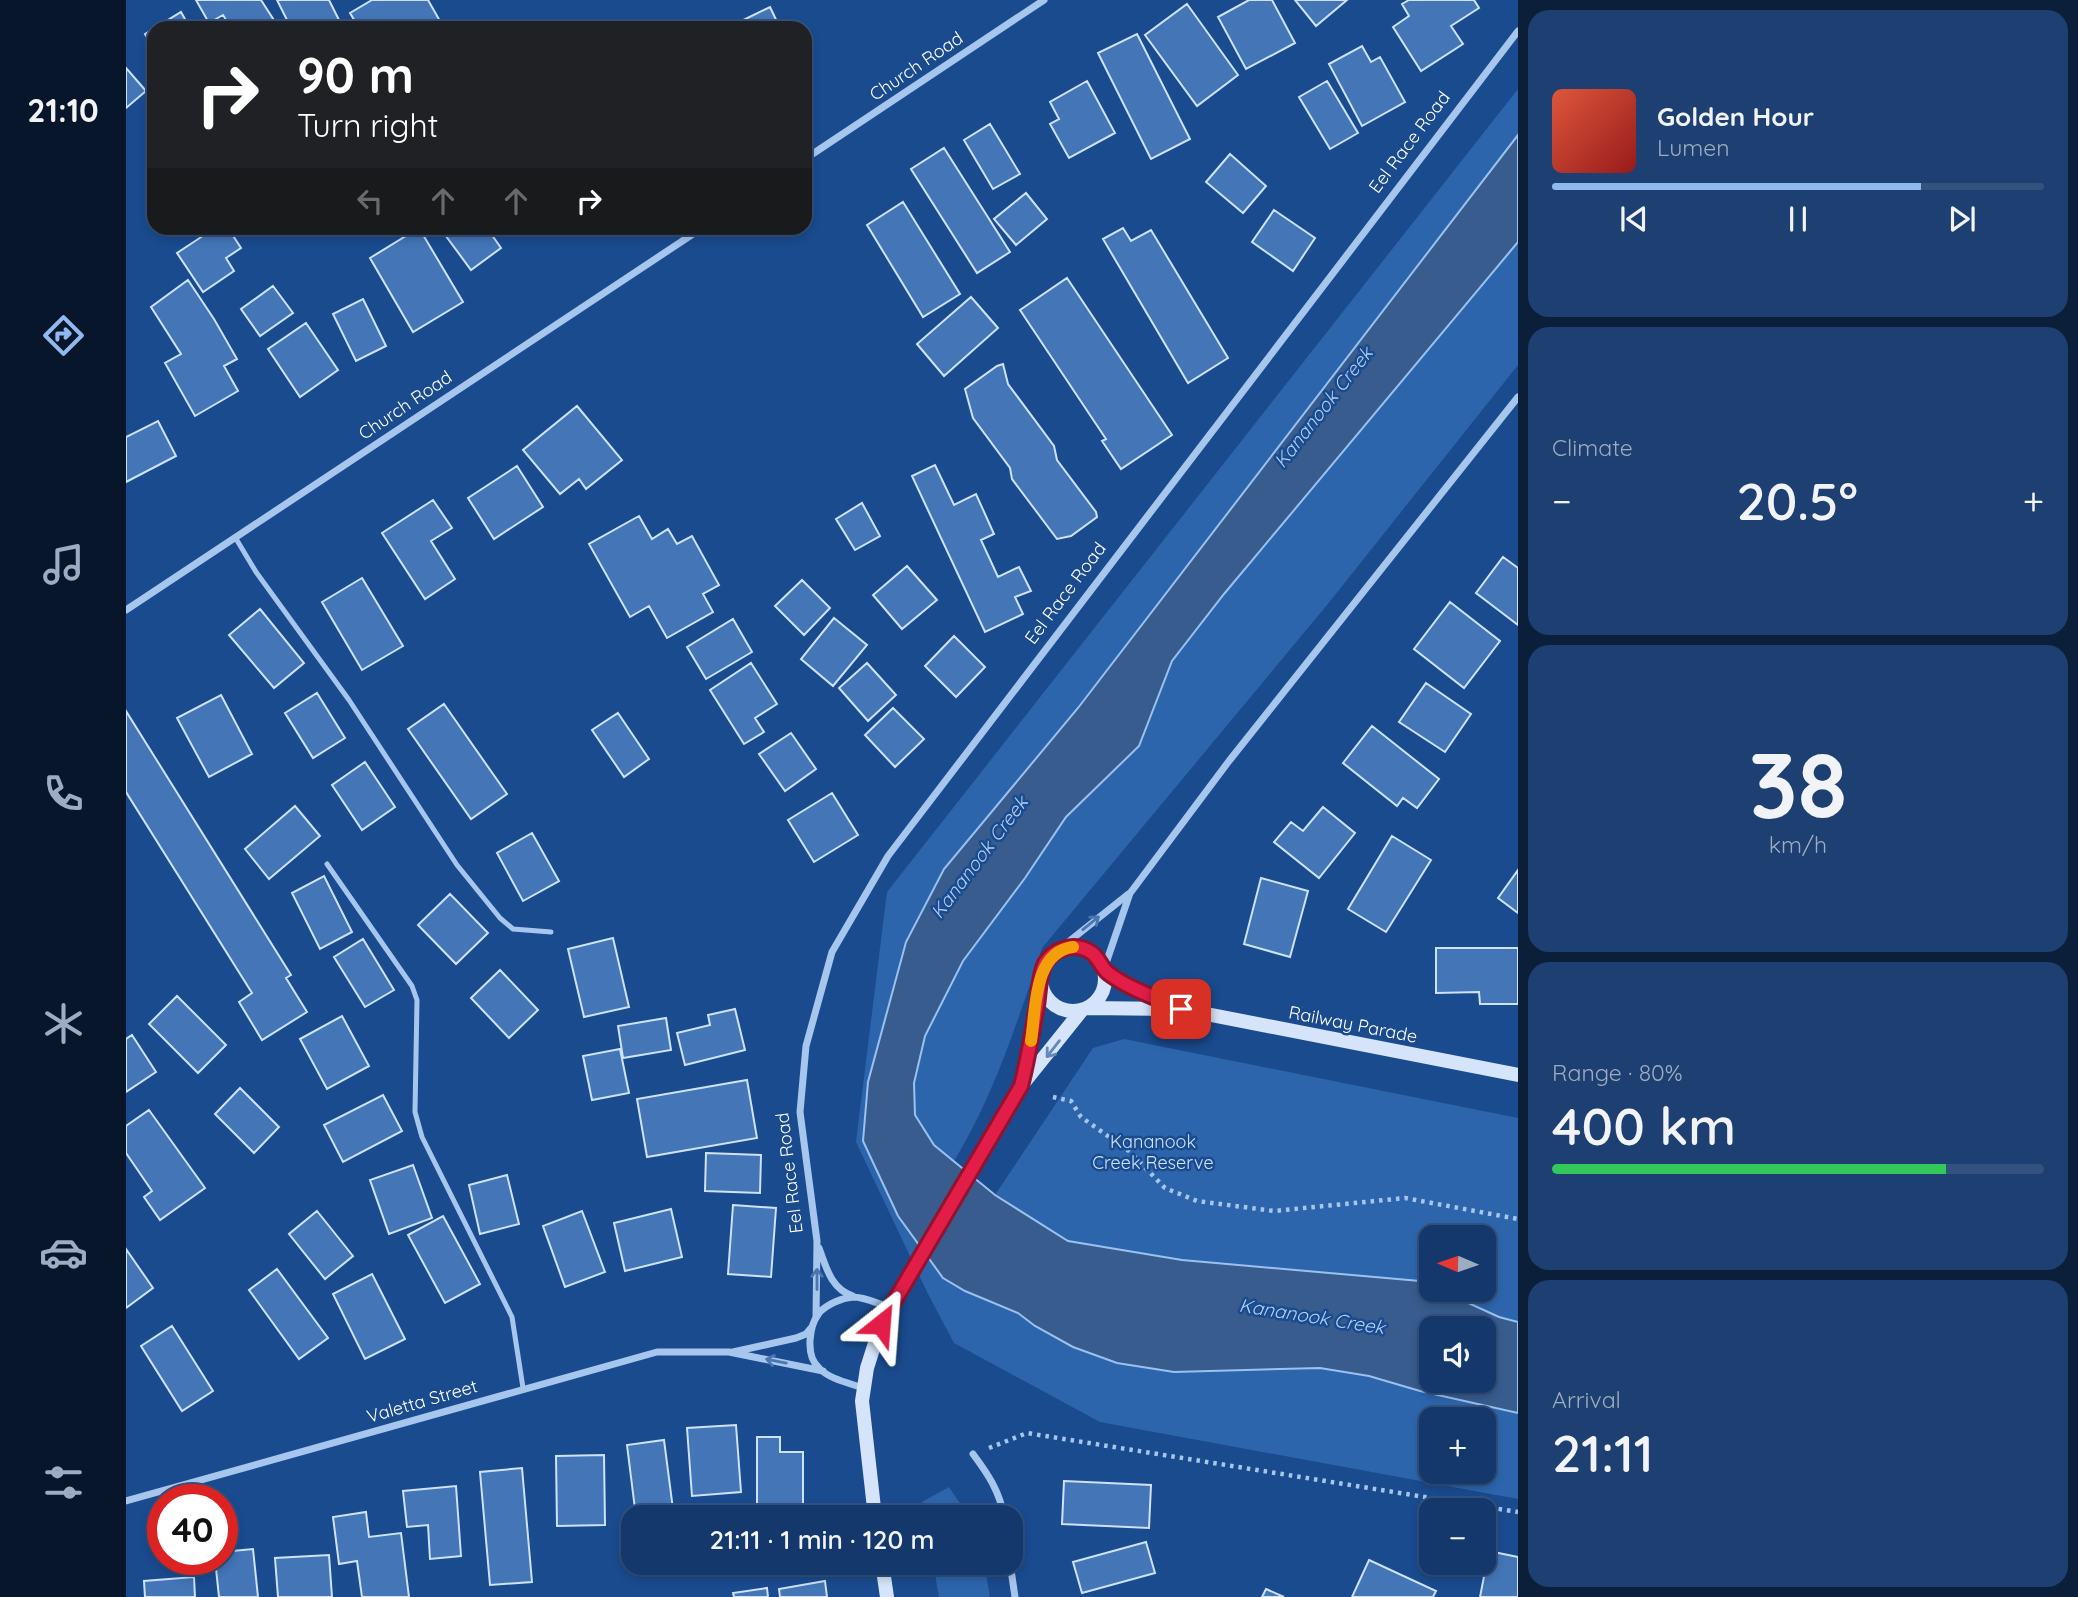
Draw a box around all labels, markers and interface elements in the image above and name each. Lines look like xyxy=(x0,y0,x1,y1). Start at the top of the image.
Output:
street label: Church Road xyxy=(865,26,967,106)
text: 90 m xyxy=(297,44,414,105)
icon: right xyxy=(182,49,273,140)
street label: Eel Race Road xyxy=(1363,87,1455,197)
text: 21:10 xyxy=(27,90,99,130)
text: Golden Hour xyxy=(1657,100,1814,133)
text: Turn right xyxy=(297,105,438,145)
text: Lumen xyxy=(1657,133,1730,162)
icon: left xyxy=(351,182,389,220)
icon: ahead xyxy=(424,182,462,220)
icon: ahead xyxy=(497,182,535,220)
icon: right xyxy=(570,182,608,220)
icon: previous xyxy=(1615,200,1653,238)
icon: pause xyxy=(1779,200,1817,238)
icon: next xyxy=(1943,200,1981,238)
icon: directions xyxy=(39,311,88,360)
water label: Kananook Creek xyxy=(1268,340,1379,472)
street label: Church Road xyxy=(354,365,456,445)
text: Climate xyxy=(1552,433,1633,462)
text: 20.5° xyxy=(1736,468,1858,533)
text: − xyxy=(1552,477,1572,525)
text: + xyxy=(2023,477,2044,525)
street label: Eel Race Road xyxy=(1019,538,1111,648)
icon: music xyxy=(39,540,88,589)
text: 38 xyxy=(1749,727,1847,841)
icon: phone xyxy=(39,769,88,818)
water label: Kananook Creek xyxy=(925,790,1034,923)
text: km/h xyxy=(1769,830,1827,859)
one-way arrow xyxy=(1081,915,1099,931)
pin xyxy=(1151,979,1211,1039)
icon: arrive xyxy=(1162,990,1200,1028)
icon: climate xyxy=(39,999,88,1048)
street label: Railway Parade xyxy=(1287,1000,1419,1048)
one-way arrow xyxy=(1045,1039,1060,1058)
text: Range · 80% xyxy=(1552,1058,1683,1087)
text: 400 km xyxy=(1552,1093,1736,1158)
street label: Eel Race Road xyxy=(770,1111,808,1235)
park label: Kananook Creek Reserve xyxy=(1092,1130,1214,1174)
north arrow xyxy=(1419,1225,1496,1302)
map controls xyxy=(1419,1225,1496,1575)
icon: car xyxy=(39,1228,88,1277)
one-way arrow xyxy=(810,1268,824,1291)
position arrow xyxy=(844,1287,918,1361)
water label: Kananook Creek xyxy=(1237,1293,1388,1340)
button: sound xyxy=(1419,1316,1496,1393)
one-way arrow xyxy=(765,1354,788,1367)
street label: Valetta Street xyxy=(364,1374,480,1428)
text: Arrival xyxy=(1552,1385,1621,1414)
button: + xyxy=(1419,1407,1496,1484)
text: 21:11 xyxy=(1552,1420,1654,1485)
icon: filters xyxy=(39,1458,88,1507)
speed limit sign: 40 xyxy=(147,1484,238,1575)
button: − xyxy=(1419,1498,1496,1575)
text: 21:11 · 1 min · 120 m xyxy=(710,1523,934,1556)

